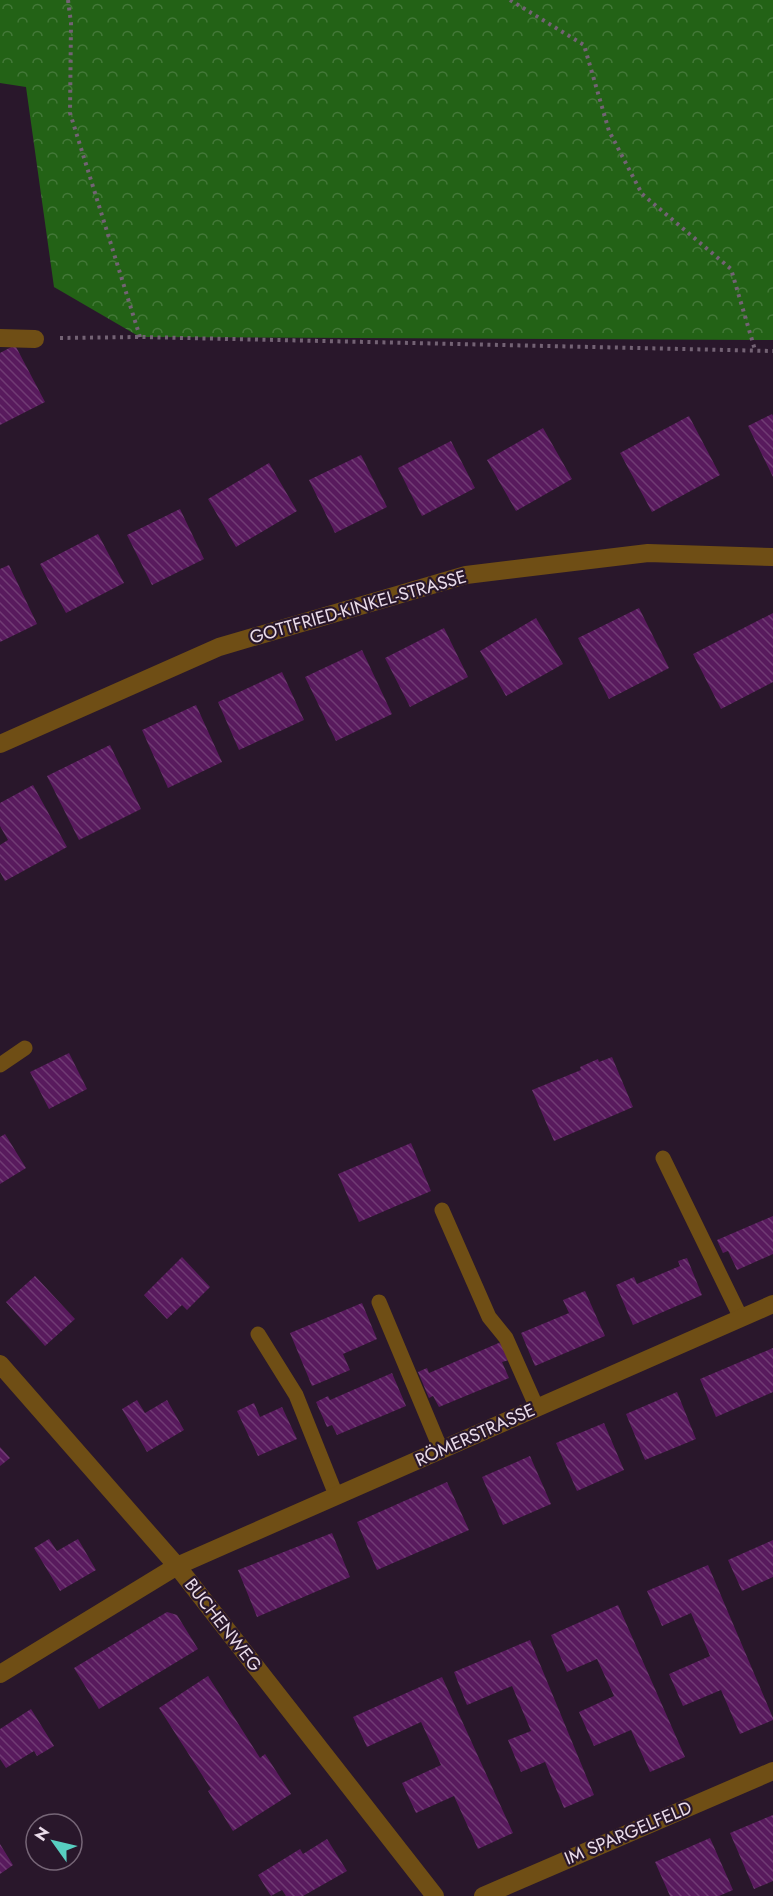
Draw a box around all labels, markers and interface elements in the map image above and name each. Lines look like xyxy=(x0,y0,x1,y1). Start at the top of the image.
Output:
street label: GOTTFRIED-KINKEL-STRASSE xyxy=(246,564,470,650)
street label: RÖMERSTRASSE xyxy=(411,1397,539,1473)
street label: BUCHENWEG xyxy=(178,1573,268,1677)
street label: IM SPARGELFELD xyxy=(560,1794,696,1872)
north arrow xyxy=(24,1812,84,1872)
text: N xyxy=(29,1822,55,1846)

